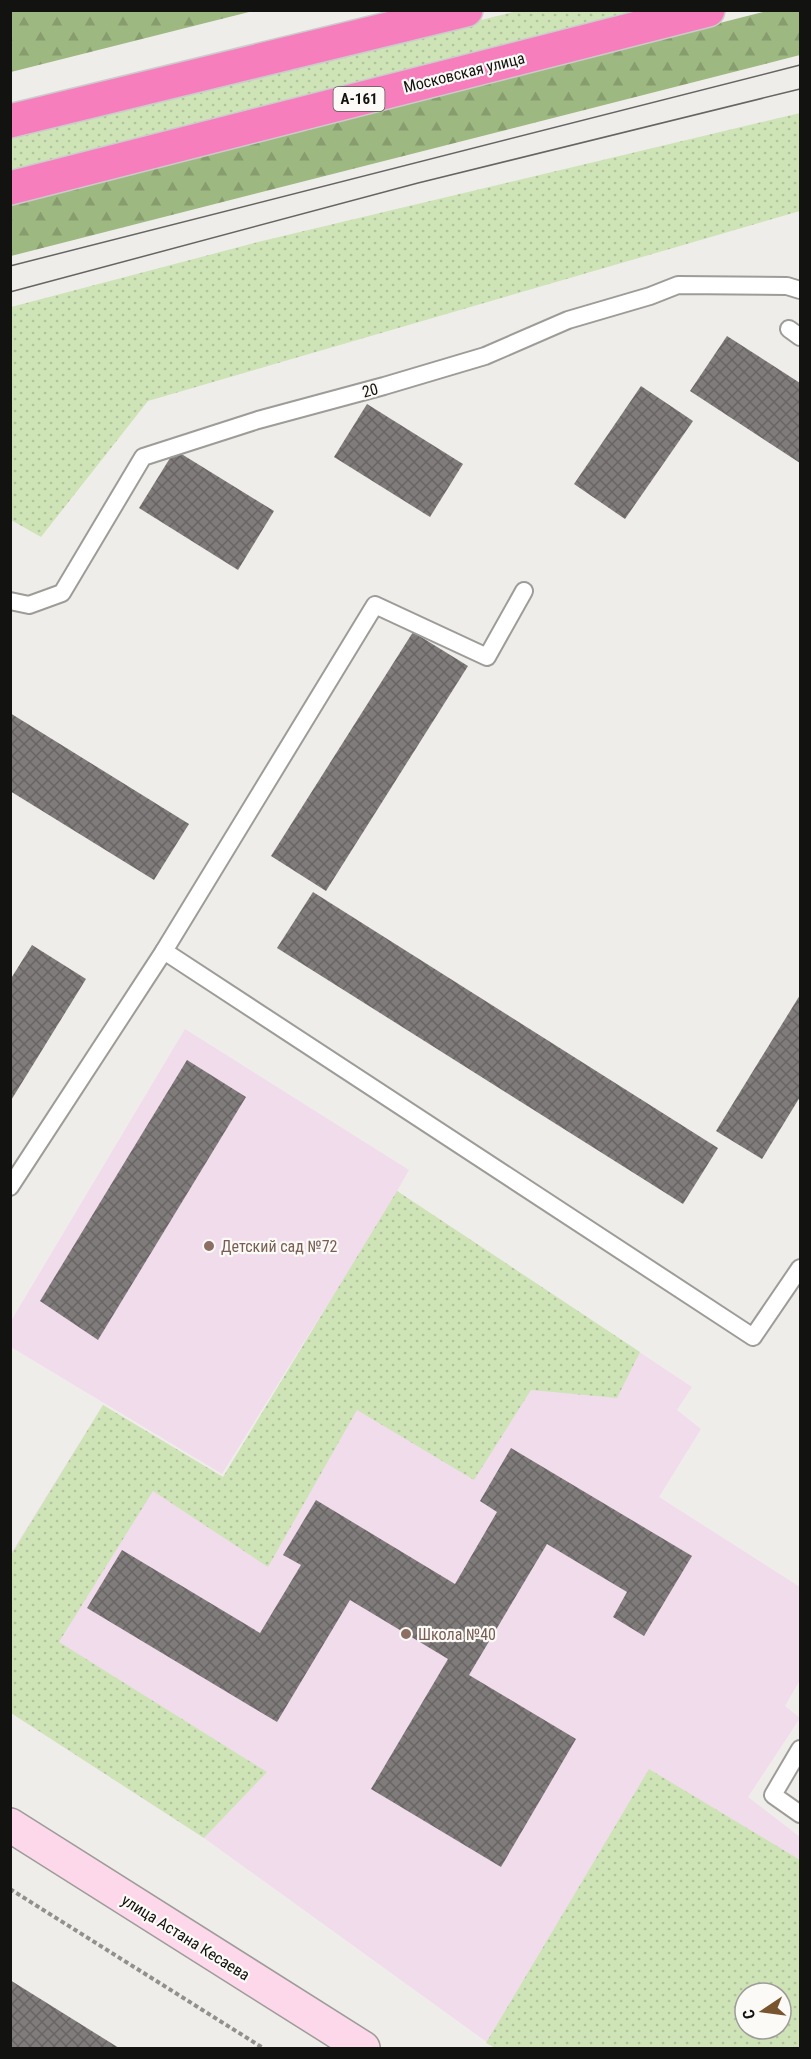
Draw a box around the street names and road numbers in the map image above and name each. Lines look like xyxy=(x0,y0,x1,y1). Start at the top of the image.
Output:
street label: Московская улица xyxy=(402,48,527,97)
road number: А-161 xyxy=(334,87,385,111)
street label: 20 xyxy=(360,379,380,402)
street label: улица Астана Кесаева xyxy=(118,1890,253,1985)

